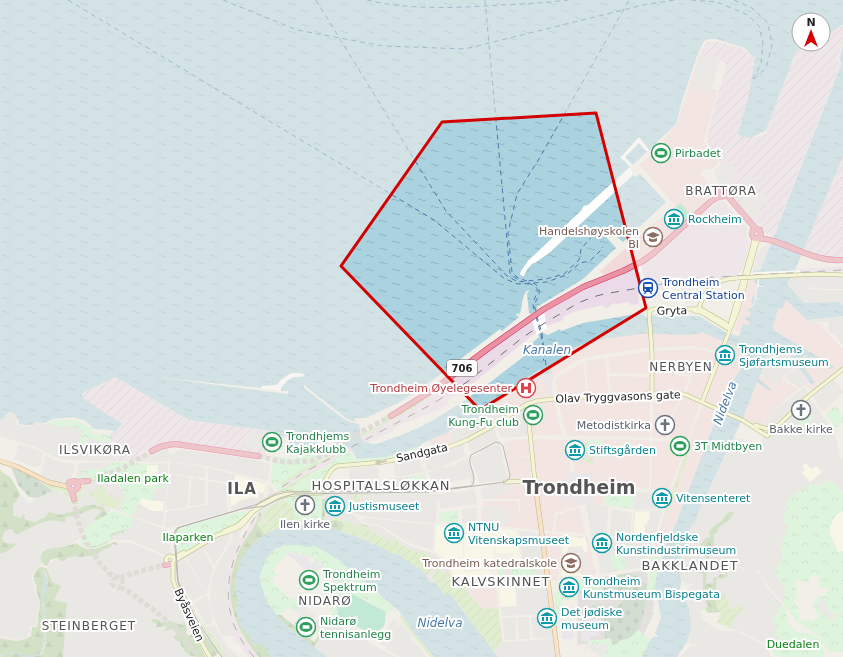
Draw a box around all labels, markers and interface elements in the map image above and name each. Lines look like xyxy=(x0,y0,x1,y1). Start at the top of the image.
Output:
north arrow xyxy=(791,12,831,52)
text: N xyxy=(806,16,816,29)
sports icon: Pirbadet xyxy=(650,142,672,164)
place label: Pirbadet xyxy=(675,147,721,160)
district label: BRATTØRA xyxy=(685,184,757,198)
museum icon: Rockheim xyxy=(663,208,685,230)
place label: Rockheim xyxy=(688,213,742,226)
place label: Handelshøyskolen BI xyxy=(539,225,639,251)
school or university icon: Handelshøyskolen BI xyxy=(642,226,664,248)
place label: Trondheim Central Station xyxy=(661,276,745,302)
station icon: Trondheim Central Station xyxy=(637,277,659,299)
street label: Gryta xyxy=(657,304,687,318)
water label: Kanalen xyxy=(523,343,571,357)
place label: Trondhjems Sjøfartsmuseum xyxy=(738,343,829,369)
museum icon: Trondhjems Sjøfartsmuseum xyxy=(714,344,736,366)
road number: 706 xyxy=(447,360,477,376)
district label: NERBYEN xyxy=(649,360,713,374)
hospital icon: Trondheim Øyelegesenter xyxy=(515,377,537,399)
water label: Nidelva xyxy=(710,379,740,427)
place label: Trondheim Øyelegesenter xyxy=(369,382,512,395)
street label: Olav Tryggvasons gate xyxy=(555,388,681,406)
church icon: Bakke kirke xyxy=(790,399,812,421)
place label: Trondheim Kung-Fu club xyxy=(448,403,519,429)
sports icon: Trondheim Kung-Fu club xyxy=(522,404,544,426)
church icon: Metodistkirka xyxy=(654,414,676,436)
place label: Metodistkirka xyxy=(577,419,651,432)
place label: Bakke kirke xyxy=(769,423,833,436)
place label: Trondhjems Kajakklubb xyxy=(285,430,350,456)
sports icon: Trondhjems Kajakklubb xyxy=(261,431,283,453)
sports icon: 3T Midtbyen xyxy=(669,435,691,457)
museum icon: Stiftsgården xyxy=(564,439,586,461)
place label: 3T Midtbyen xyxy=(694,440,762,453)
street label: Sandgata xyxy=(395,441,449,465)
district label: ILSVIKØRA xyxy=(59,443,131,457)
place label: Stiftsgården xyxy=(589,444,656,457)
one-way arrow xyxy=(375,459,387,465)
park label: Iladalen park xyxy=(97,472,169,485)
district label: Trondheim xyxy=(522,476,636,498)
district label: HOSPITALSLØKKAN xyxy=(311,478,451,493)
district label: ILA xyxy=(227,480,257,498)
museum icon: Vitensenteret xyxy=(651,487,673,509)
place label: Vitensenteret xyxy=(676,492,751,505)
church icon: Ilen kirke xyxy=(294,494,316,516)
museum icon: Justismuseet xyxy=(324,495,346,517)
place label: Justismuseet xyxy=(348,500,420,513)
place label: Ilen kirke xyxy=(280,518,330,531)
place label: NTNU Vitenskapsmuseet xyxy=(468,521,570,547)
museum icon: NTNU Vitenskapsmuseet xyxy=(443,522,465,544)
park label: Ilaparken xyxy=(162,531,214,544)
place label: Nordenfjeldske Kunstindustrimuseum xyxy=(616,531,736,557)
museum icon: Nordenfjeldske Kunstindustrimuseum xyxy=(591,532,613,554)
school or university icon: Trondheim katedralskole xyxy=(560,552,582,574)
place label: Trondheim katedralskole xyxy=(421,557,557,570)
district label: BAKKLANDET xyxy=(641,558,739,573)
place label: Trondheim Spektrum xyxy=(322,568,381,594)
sports icon: Trondheim Spektrum xyxy=(298,569,320,591)
district label: KALVSKINNET xyxy=(451,574,551,589)
place label: Trondheim Kunstmuseum Bispegata xyxy=(582,575,720,601)
museum icon: Trondheim Kunstmuseum Bispegata xyxy=(558,576,580,598)
street label: Byåsveien xyxy=(172,586,206,644)
district label: NIDARØ xyxy=(298,594,352,608)
place label: Det jødiske museum xyxy=(561,606,623,632)
museum icon: Det jødiske museum xyxy=(536,607,558,629)
place label: Nidarø tennisanlegg xyxy=(320,615,391,641)
sports icon: Nidarø tennisanlegg xyxy=(295,616,317,638)
water label: Nidelva xyxy=(417,616,463,630)
district label: STEINBERGET xyxy=(42,619,136,633)
park label: Duedalen xyxy=(767,638,819,651)

